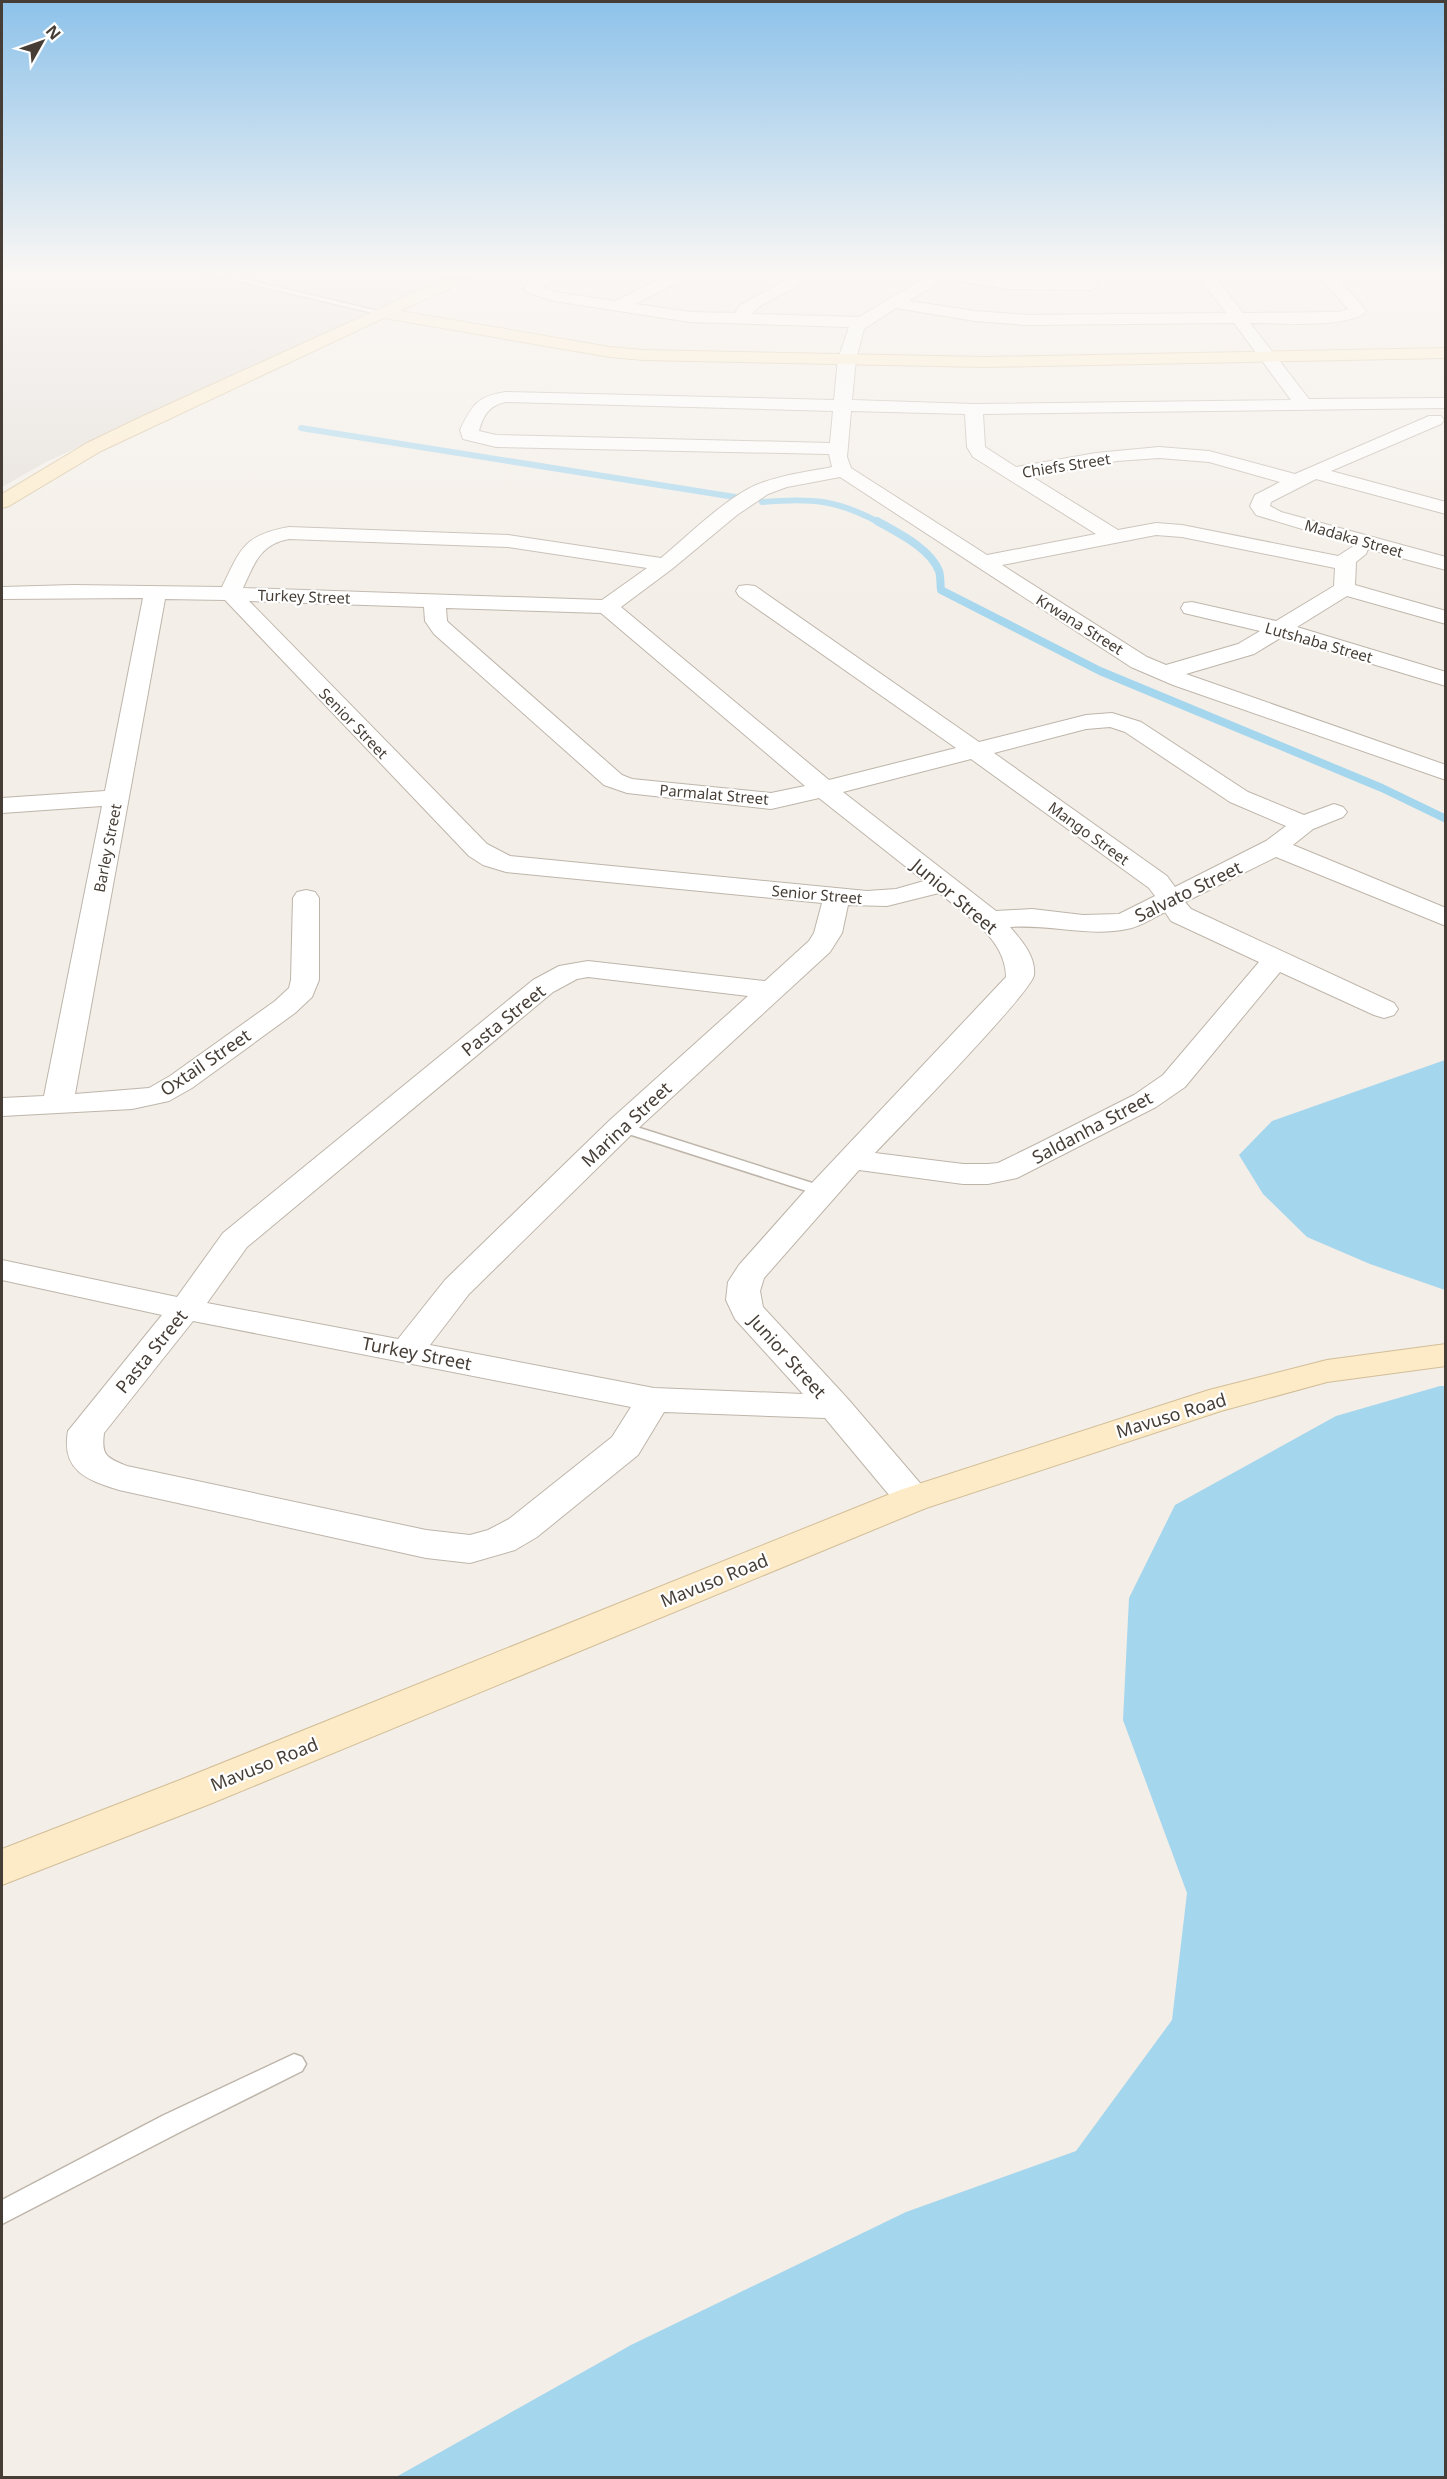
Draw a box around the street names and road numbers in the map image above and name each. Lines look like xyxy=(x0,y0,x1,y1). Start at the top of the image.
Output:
street label: Chiefs Street xyxy=(1020,448,1112,482)
street label: Madaka Street xyxy=(1302,514,1406,562)
street label: Turkey Street xyxy=(257,584,351,608)
street label: Krwana Street xyxy=(1033,589,1128,659)
street label: Lutshaba Street xyxy=(1263,617,1376,667)
street label: Senior Street xyxy=(315,683,393,763)
street label: Parmalat Street xyxy=(659,779,770,809)
street label: Mango Street xyxy=(1045,797,1134,869)
street label: Barley Street xyxy=(89,801,125,894)
street label: Junior Street xyxy=(906,852,1003,939)
street label: Salvato Street xyxy=(1131,855,1246,927)
street label: Senior Street xyxy=(771,880,864,908)
street label: Pasta Street xyxy=(456,979,550,1061)
street label: Oxtail Street xyxy=(155,1023,255,1101)
street label: Marina Street xyxy=(576,1076,676,1172)
street label: Saldanha Street xyxy=(1028,1085,1157,1169)
street label: Pasta Street xyxy=(110,1304,192,1398)
street label: Junior Street xyxy=(743,1307,832,1403)
street label: Turkey Street xyxy=(360,1331,474,1375)
street label: Mavuso Road xyxy=(1113,1387,1229,1443)
street label: Mavuso Road xyxy=(657,1547,771,1613)
street label: Mavuso Road xyxy=(207,1731,321,1797)

